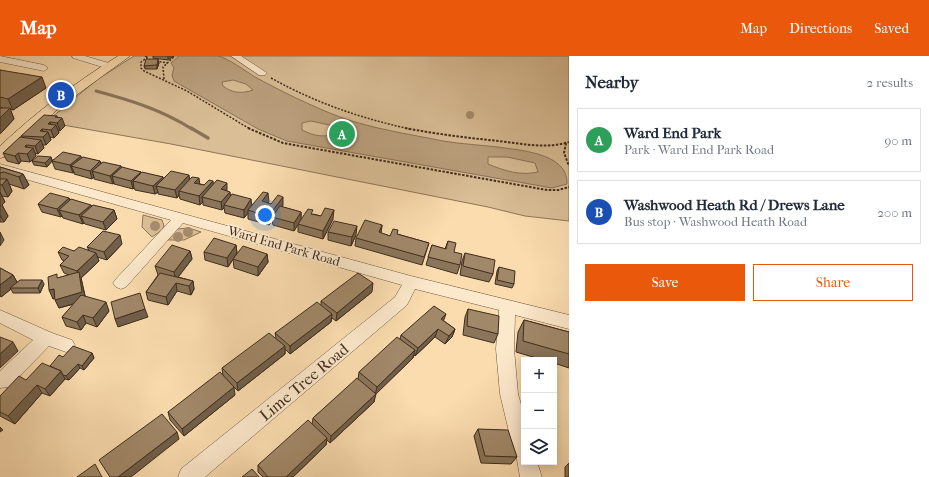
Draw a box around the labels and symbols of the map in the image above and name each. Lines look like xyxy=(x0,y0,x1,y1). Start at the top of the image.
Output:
pin: B xyxy=(48,80,74,110)
pin: A xyxy=(329,119,355,149)
your location xyxy=(255,205,275,225)
street label: Ward End Park Road xyxy=(225,223,343,269)
street label: Lime Tree Road xyxy=(256,339,353,425)

